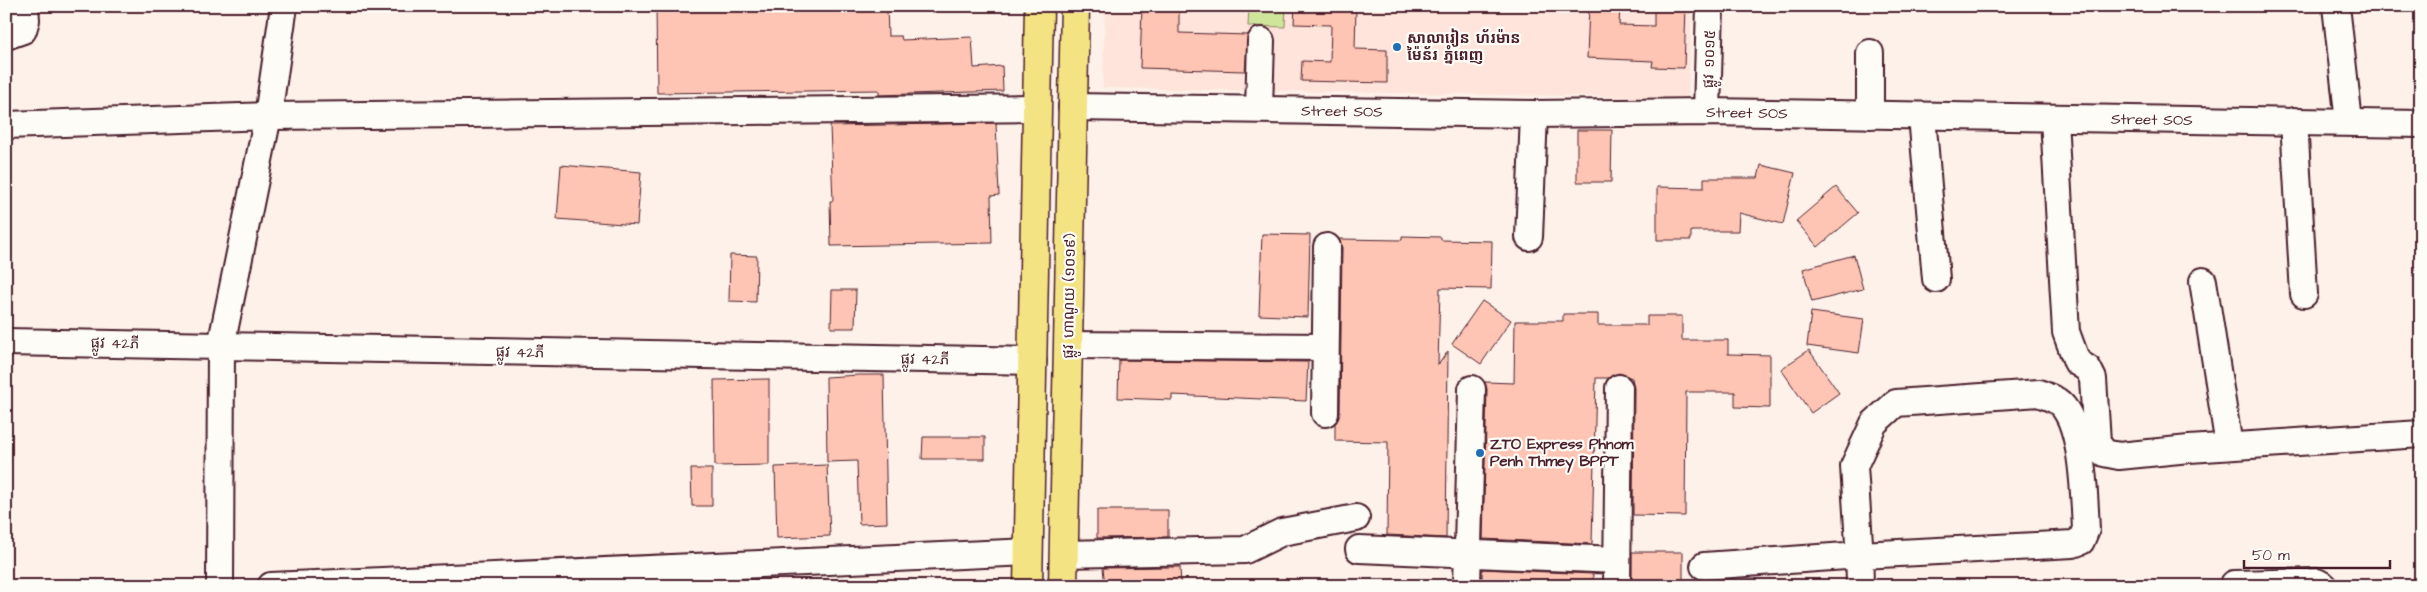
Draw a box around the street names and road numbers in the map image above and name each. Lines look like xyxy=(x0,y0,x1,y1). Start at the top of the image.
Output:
street label: ផ្លូវ ១០១៥ xyxy=(1698,29,1723,89)
street label: Street SOS xyxy=(1301,100,1383,123)
street label: Street SOS xyxy=(1706,102,1788,124)
street label: Street SOS xyxy=(2111,109,2193,131)
street label: ផ្លូវ ហាណូយ (១០១៩) xyxy=(1058,233,1084,359)
street label: ផ្លូវ 42ភី xyxy=(90,333,140,357)
street label: ផ្លូវ 42ភី xyxy=(495,342,545,366)
street label: ផ្លូវ 42ភី xyxy=(900,349,950,373)

